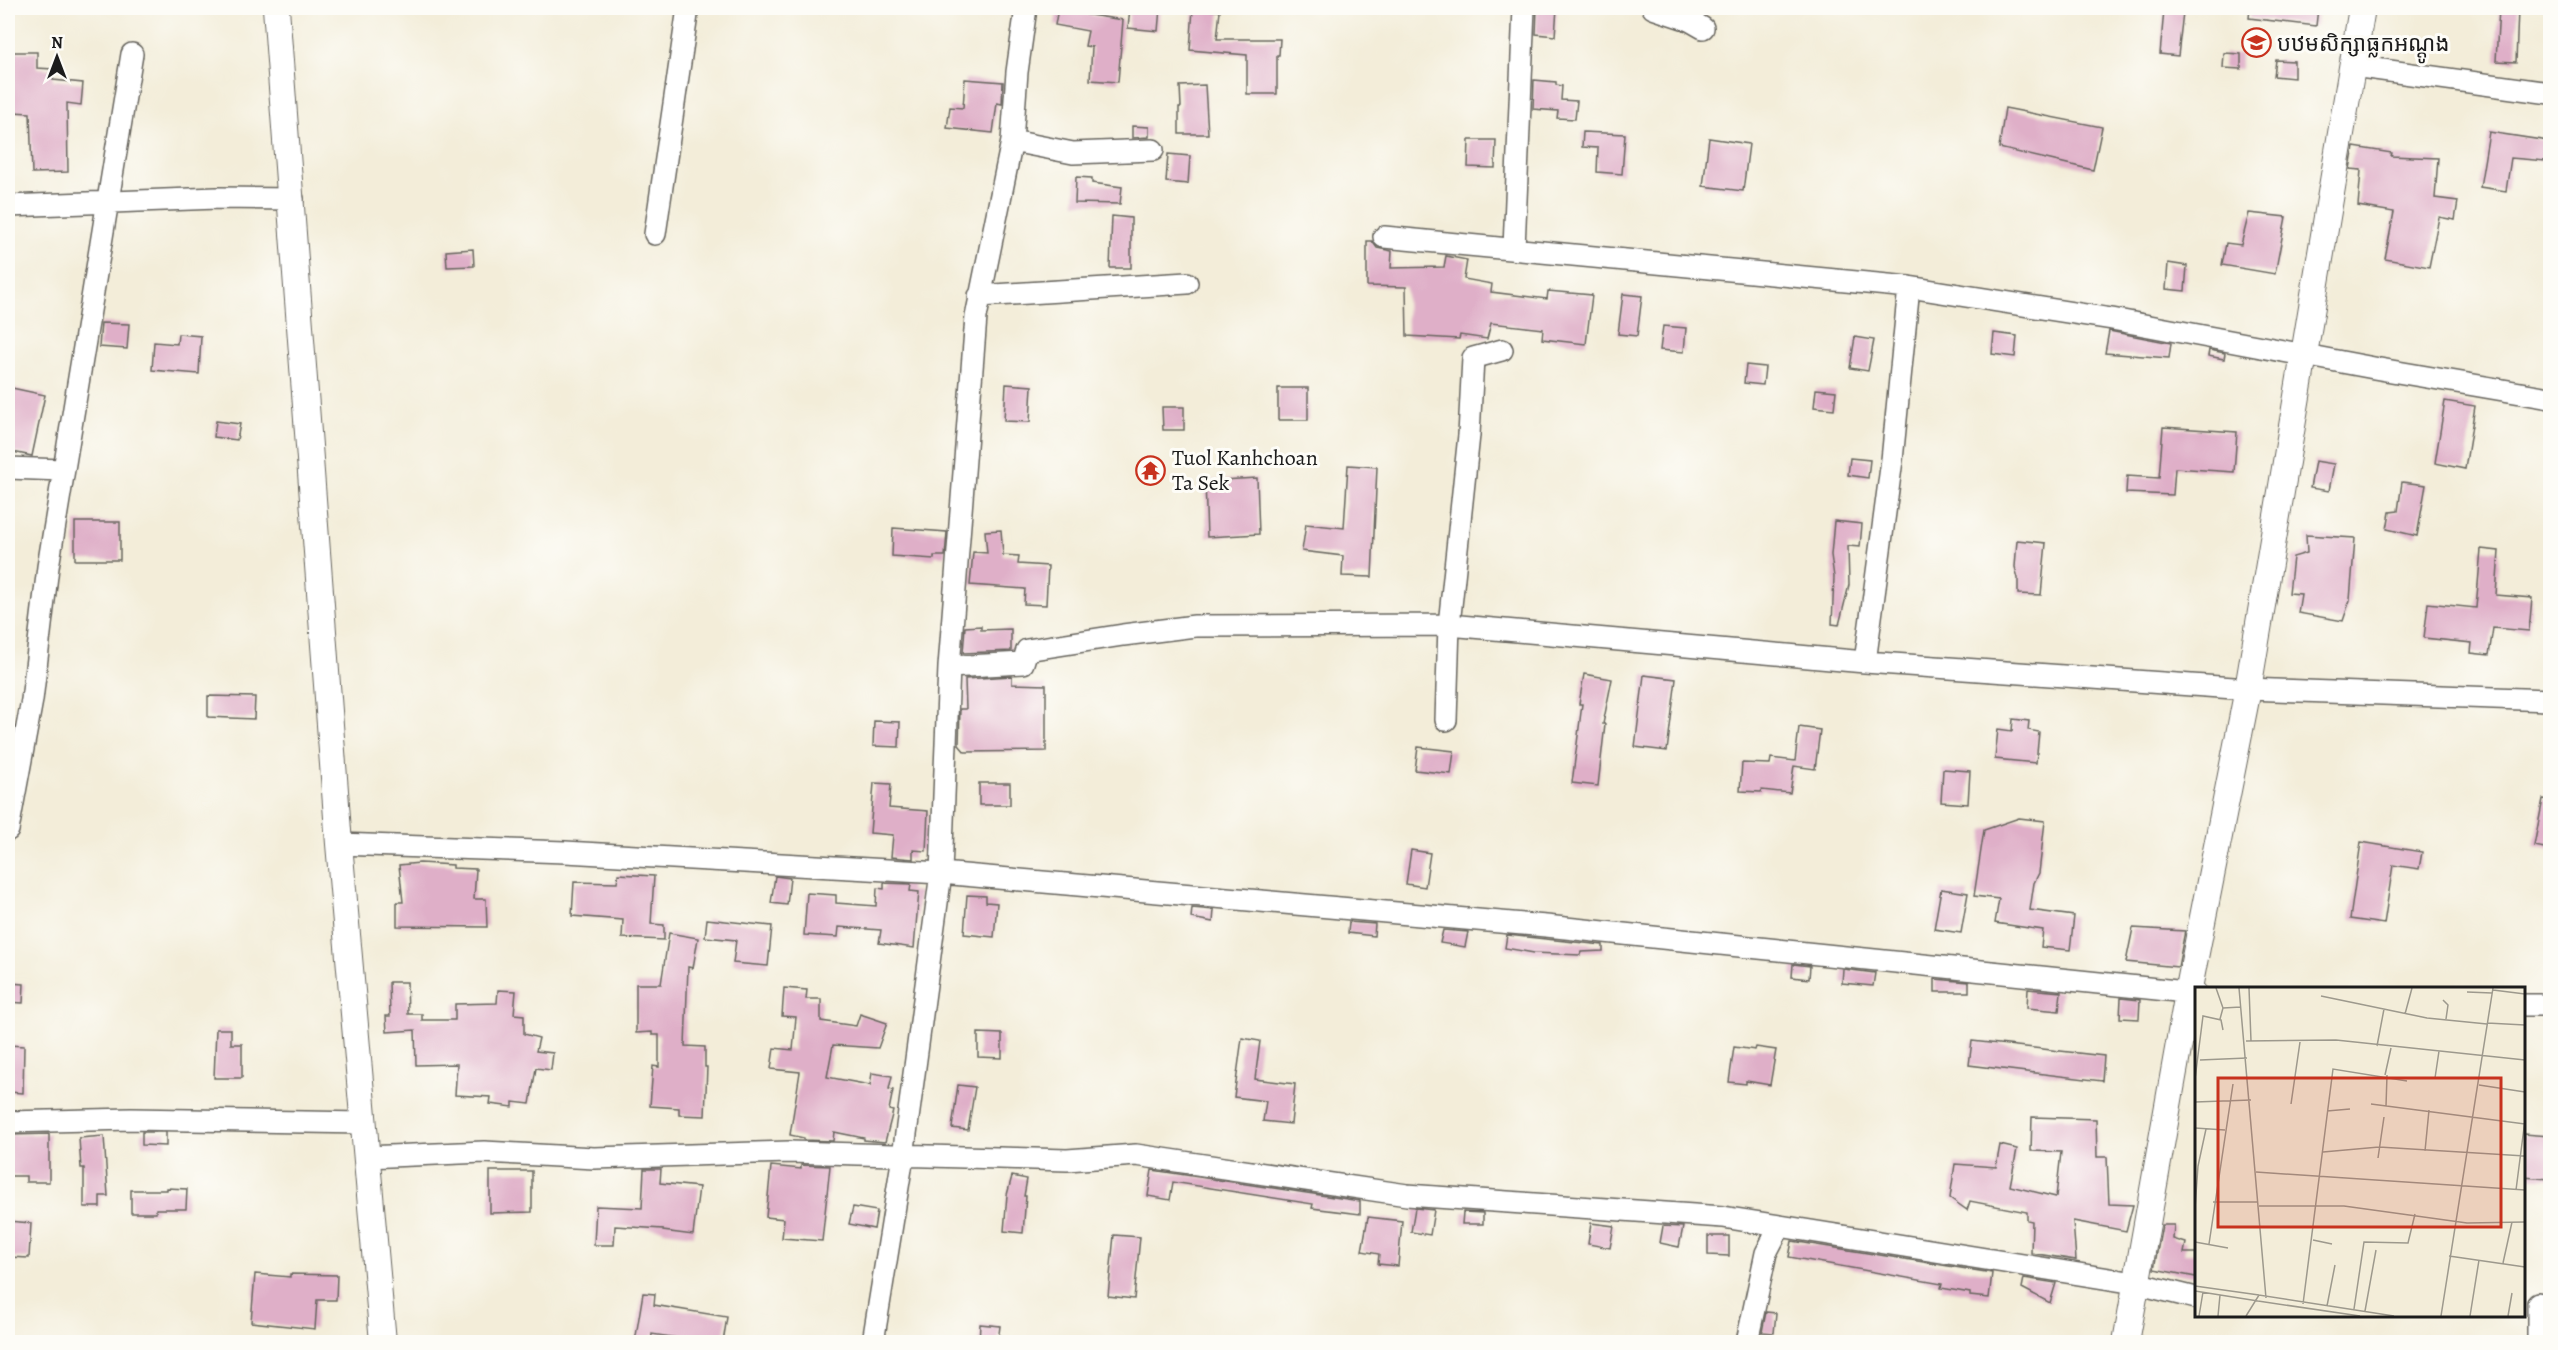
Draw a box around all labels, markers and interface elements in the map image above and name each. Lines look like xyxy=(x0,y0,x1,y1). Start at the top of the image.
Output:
north arrow xyxy=(27,27,87,87)
school or university icon: បឋមសិក្សាធ្លកអណ្តូង xyxy=(2240,27,2272,59)
place label: បឋមសិក្សាធ្លកអណ្តូង xyxy=(2277,29,2449,64)
text: N xyxy=(51,32,63,54)
place label: Tuol Kanhchoan Ta Sek xyxy=(1172,443,1318,498)
temple icon: Tuol Kanhchoan Ta Sek xyxy=(1135,454,1167,486)
inset map xyxy=(2195,987,2525,1317)

